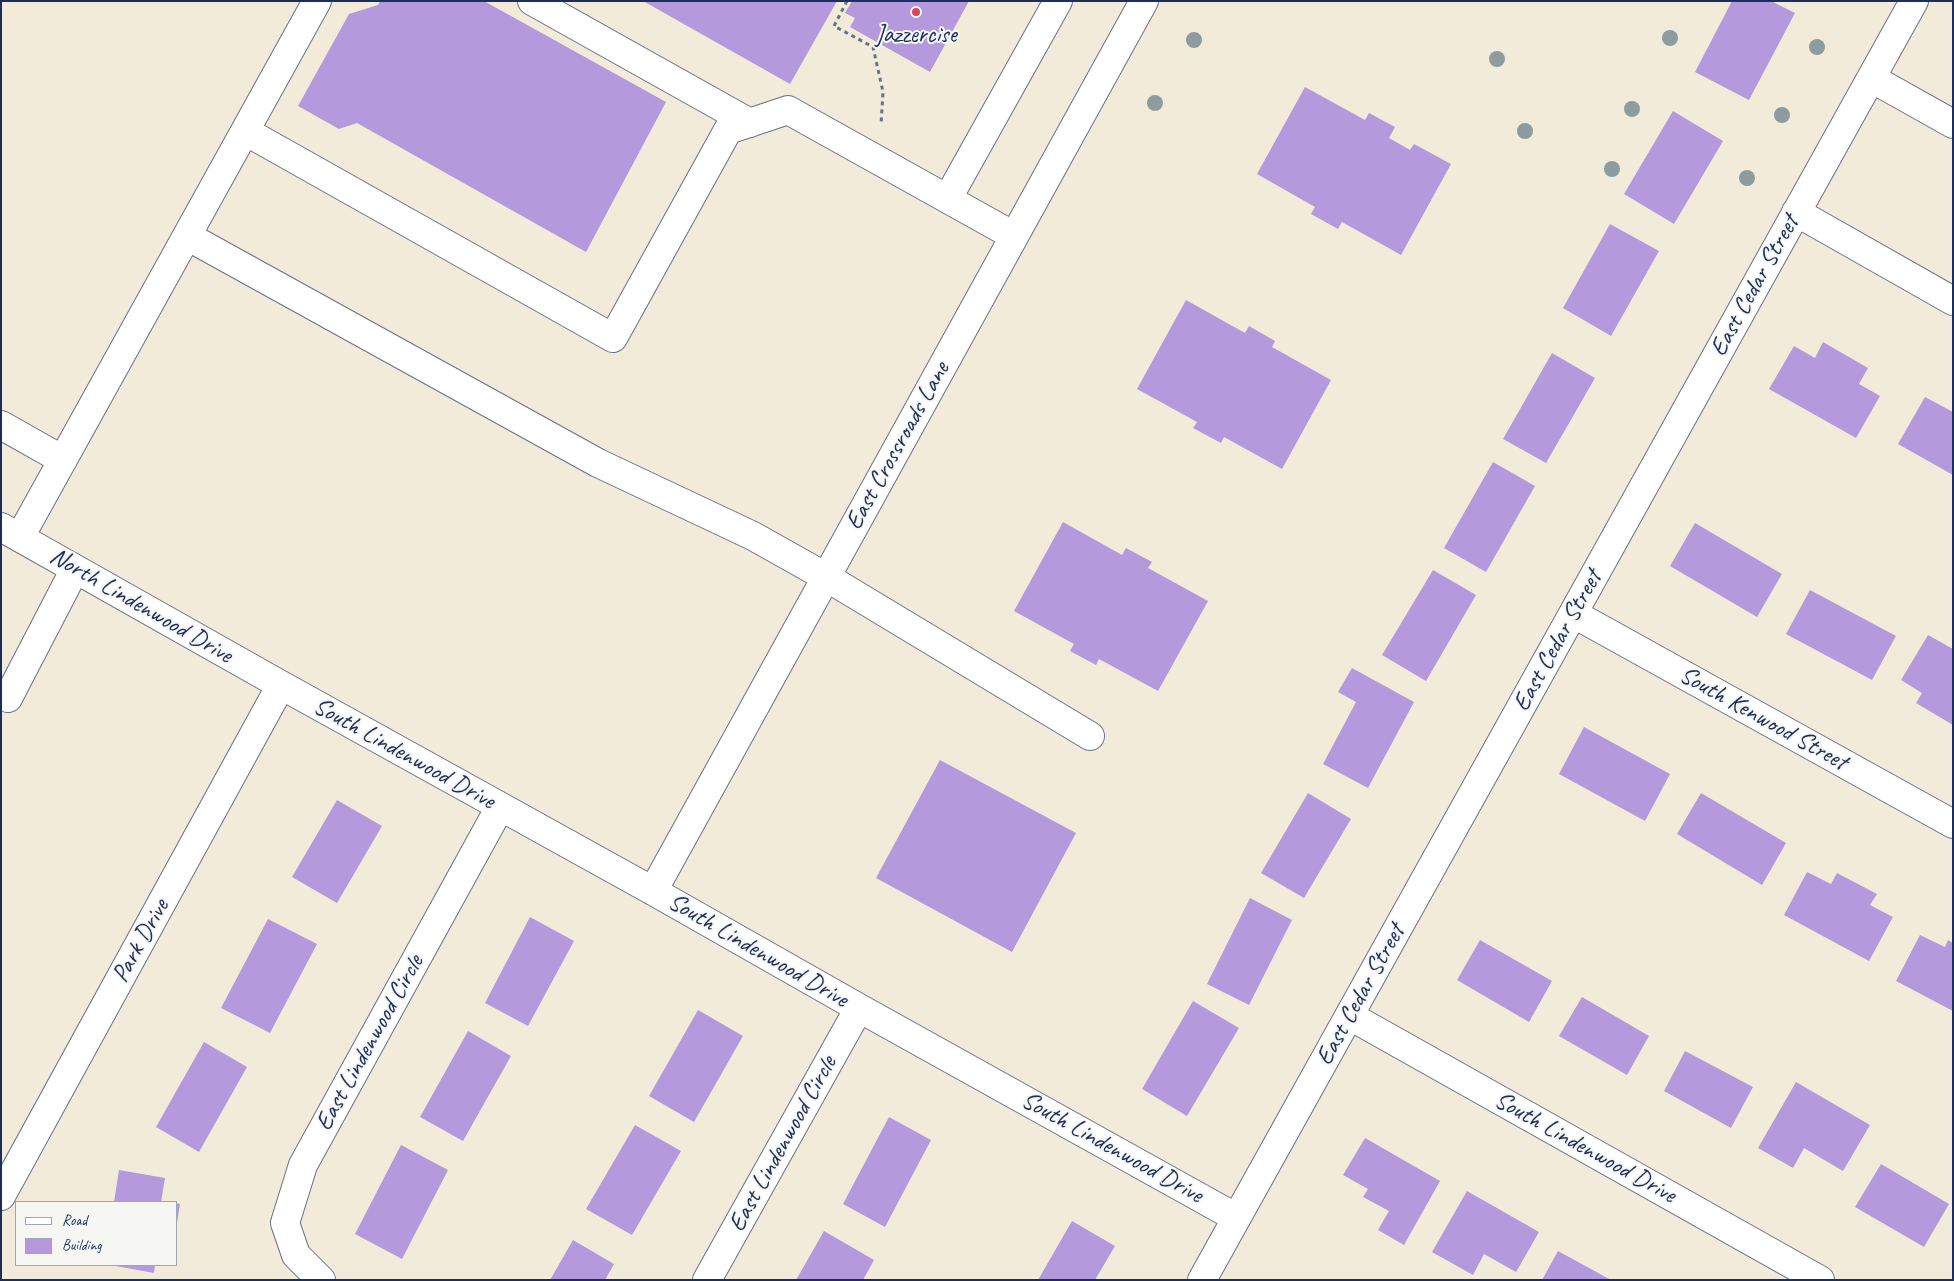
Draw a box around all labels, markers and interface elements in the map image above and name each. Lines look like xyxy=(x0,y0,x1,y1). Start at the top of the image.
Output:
marker: Jazzercise xyxy=(910,6,922,18)
place label: Jazzercise xyxy=(875,20,957,50)
street label: East Cedar Street xyxy=(1704,210,1806,362)
street label: East Crossroads Lane xyxy=(840,357,956,535)
street label: North Lindenwood Drive xyxy=(44,542,238,670)
street label: East Cedar Street xyxy=(1507,565,1609,717)
street label: South Kenwood Street xyxy=(1674,660,1852,778)
street label: South Lindenwood Drive xyxy=(308,692,500,816)
street label: South Lindenwood Drive xyxy=(663,887,853,1015)
street label: Park Drive xyxy=(106,894,176,988)
street label: East Cedar Street xyxy=(1310,919,1412,1071)
street label: East Lindenwood Circle xyxy=(309,950,431,1136)
street label: East Lindenwood Circle xyxy=(722,1051,844,1237)
street label: South Lindenwood Drive xyxy=(1016,1086,1208,1210)
street label: South Lindenwood Drive xyxy=(1489,1086,1681,1210)
legend xyxy=(15,1201,178,1266)
text: Road xyxy=(62,1211,87,1230)
text: Building xyxy=(62,1236,101,1255)

